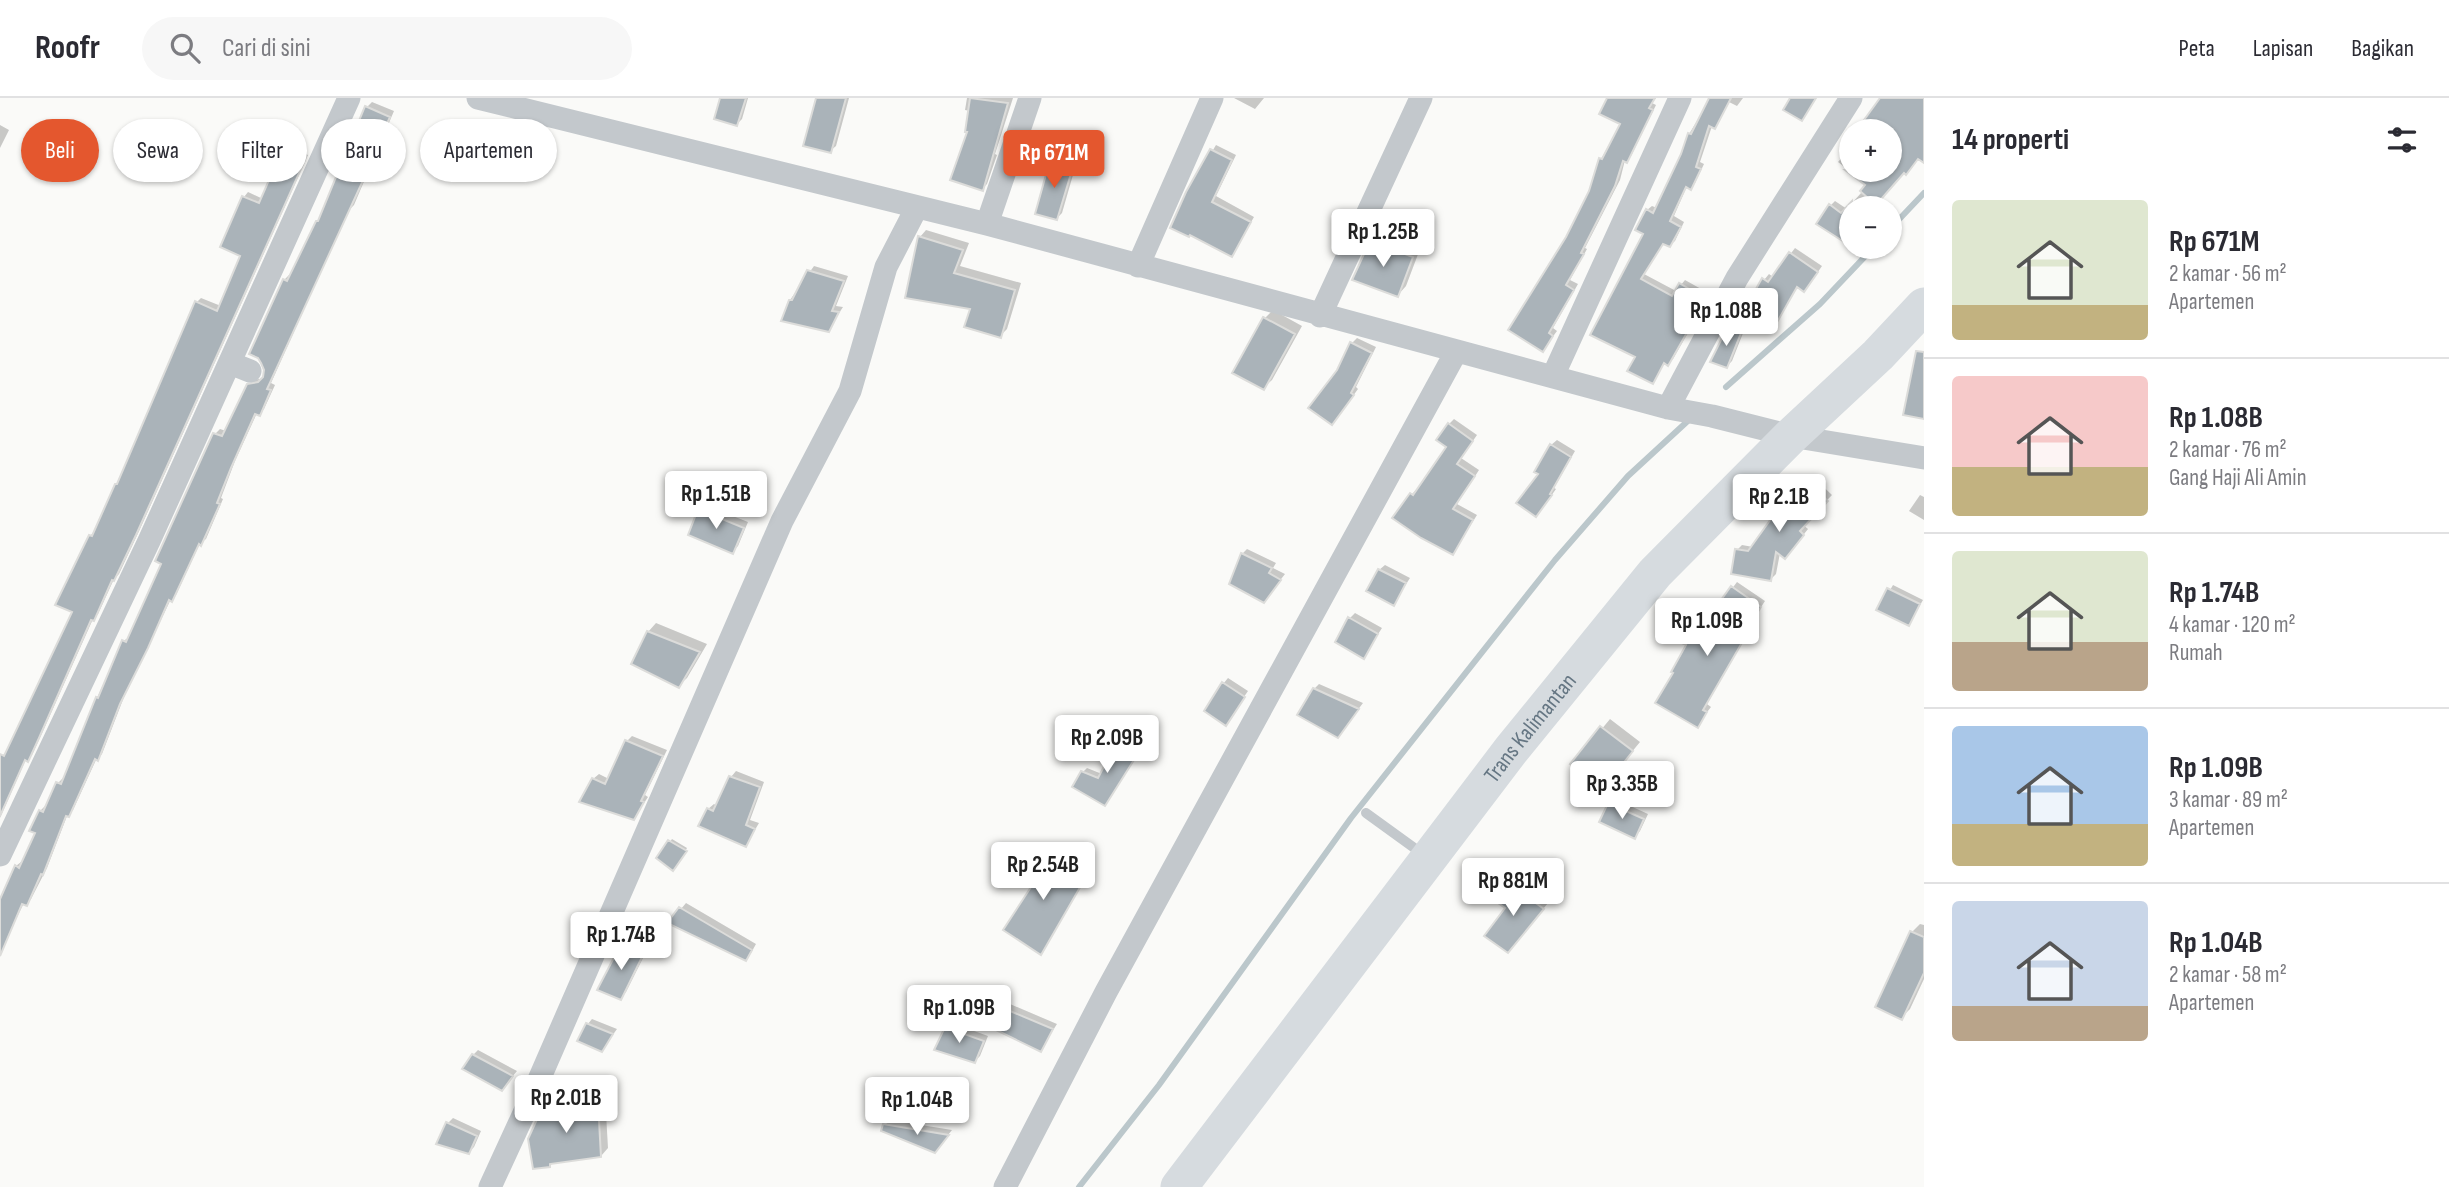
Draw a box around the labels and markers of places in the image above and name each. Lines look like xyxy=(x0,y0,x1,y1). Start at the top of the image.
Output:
pin: Rp 671M xyxy=(989,130,1119,190)
pin: Rp 1.25B xyxy=(1311,209,1455,269)
pin: Rp 1.08B xyxy=(1654,288,1798,348)
pin: Rp 1.51B xyxy=(644,472,788,531)
pin: Rp 2.1B xyxy=(1714,474,1844,534)
pin: Rp 1.09B xyxy=(1635,598,1779,658)
pin: Rp 2.09B xyxy=(1035,716,1179,775)
pin: Rp 3.35B xyxy=(1550,762,1694,821)
pin: Rp 2.54B xyxy=(971,842,1115,902)
pin: Rp 881M xyxy=(1448,858,1578,918)
pin: Rp 1.74B xyxy=(549,912,693,972)
pin: Rp 1.09B xyxy=(887,986,1031,1045)
pin: Rp 2.01B xyxy=(494,1076,638,1135)
pin: Rp 1.04B xyxy=(845,1077,989,1137)

